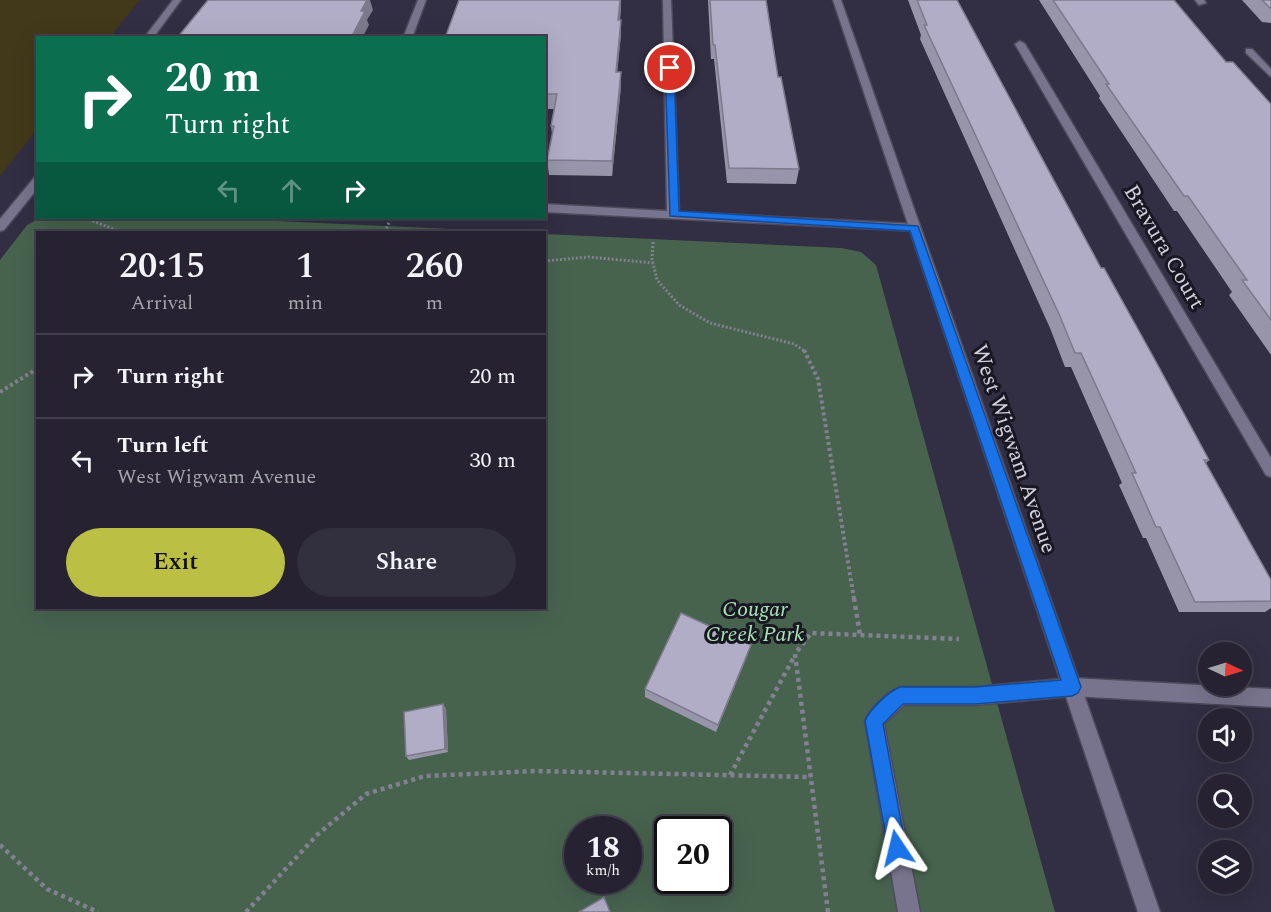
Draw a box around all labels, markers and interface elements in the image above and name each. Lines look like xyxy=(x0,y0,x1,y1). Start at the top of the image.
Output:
pin xyxy=(644,42,695,93)
text: 20 m xyxy=(165,47,260,110)
icon: arrive xyxy=(653,51,686,84)
icon: right xyxy=(66,60,144,138)
text: Turn right xyxy=(165,104,290,146)
icon: left xyxy=(212,174,245,207)
icon: ahead xyxy=(275,174,308,207)
icon: right xyxy=(338,174,371,207)
street label: Bravura Court xyxy=(1115,179,1213,316)
text: 20:15 xyxy=(119,239,205,294)
text: 1 xyxy=(296,239,315,294)
text: 260 xyxy=(405,239,463,294)
text: Arrival xyxy=(131,288,193,318)
text: min xyxy=(288,288,323,318)
text: m xyxy=(426,288,443,318)
street label: West Wigwam Avenue xyxy=(963,340,1065,558)
icon: right xyxy=(66,360,99,393)
text: Turn right xyxy=(117,360,224,393)
text: 20 m xyxy=(470,360,516,393)
text: Turn left xyxy=(117,429,209,462)
icon: left xyxy=(66,444,99,477)
text: 30 m xyxy=(470,444,516,477)
text: West Wigwam Avenue xyxy=(117,462,316,492)
button: Exit xyxy=(66,528,285,597)
button: Share xyxy=(297,528,516,597)
park label: Cougar Creek Park xyxy=(706,593,804,651)
north arrow xyxy=(1198,642,1252,696)
map controls xyxy=(1198,642,1252,894)
button: sound xyxy=(1198,708,1252,762)
button: search xyxy=(1198,774,1252,828)
speed limit sign: 20 xyxy=(654,816,732,894)
position arrow xyxy=(865,816,929,880)
text: 18 xyxy=(586,825,620,871)
button: layers xyxy=(1198,840,1252,894)
text: km/h xyxy=(586,859,620,882)

